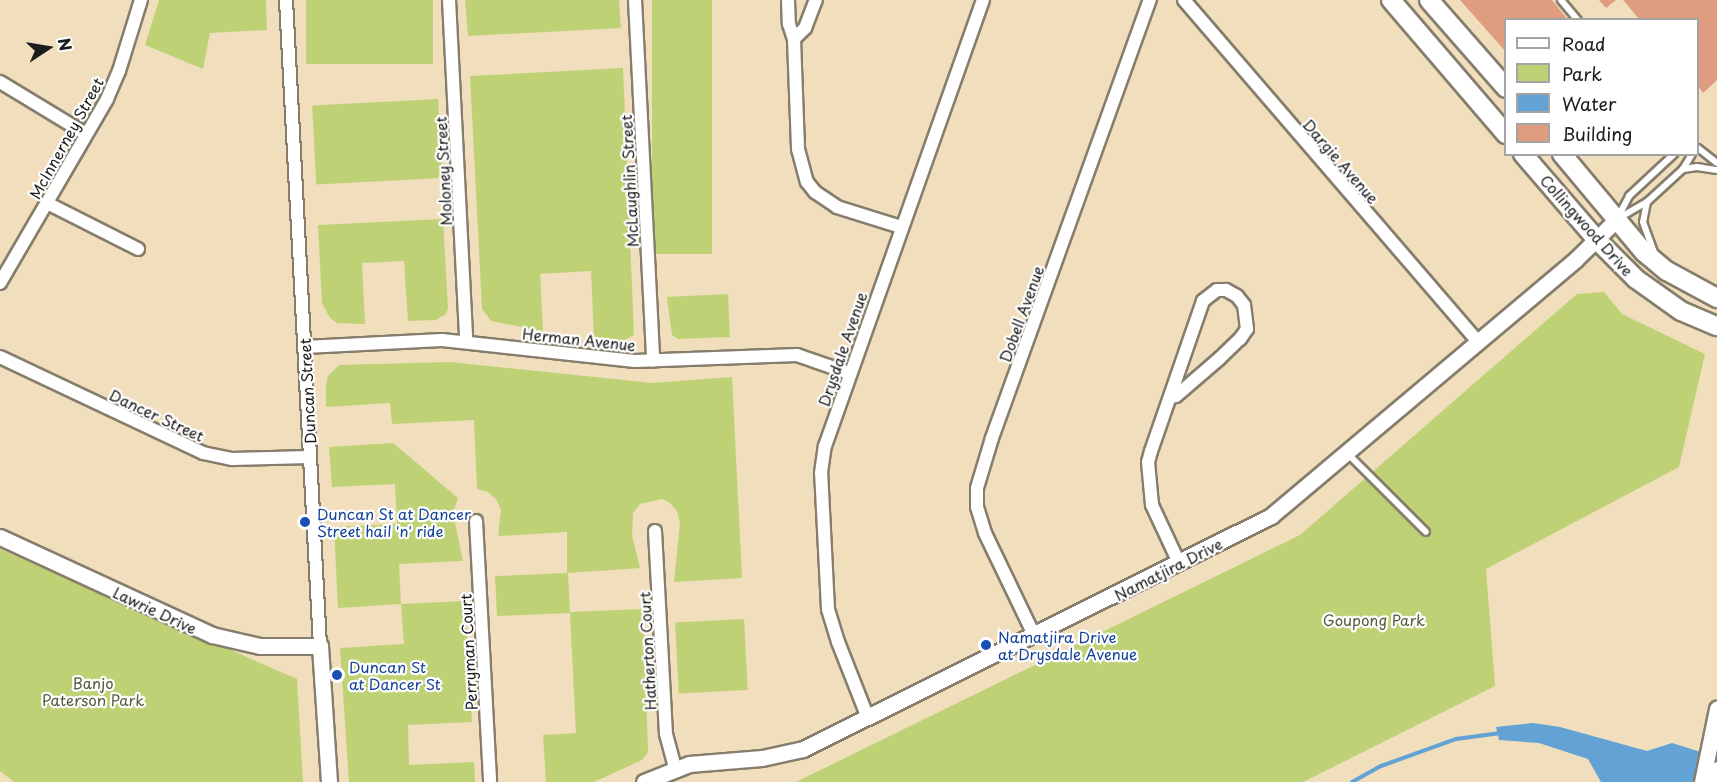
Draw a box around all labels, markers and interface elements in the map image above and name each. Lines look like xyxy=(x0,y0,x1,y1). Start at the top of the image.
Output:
north arrow xyxy=(18,18,78,78)
legend xyxy=(1504,18,1699,156)
text: Road xyxy=(1562,30,1606,57)
text: N xyxy=(53,36,79,53)
text: Park xyxy=(1562,60,1602,87)
street label: McInnerney Street xyxy=(25,74,107,202)
text: Water xyxy=(1562,90,1616,117)
street label: McLaughlin Street xyxy=(617,114,641,248)
street label: Dargie Avenue xyxy=(1299,115,1383,207)
street label: Moloney Street xyxy=(431,116,455,226)
text: Building xyxy=(1562,120,1632,147)
street label: Collingwood Drive xyxy=(1537,171,1637,279)
street label: Dobell Avenue xyxy=(995,263,1047,365)
street label: Drysdale Avenue xyxy=(814,289,870,409)
street label: Herman Avenue xyxy=(521,324,637,354)
street label: Duncan Street xyxy=(295,338,319,444)
street label: Dancer Street xyxy=(107,385,207,445)
place label: Duncan St at Dancer Street hail 'n' ride xyxy=(317,504,471,539)
marker: Duncan St at Dancer Street hail 'n' ride xyxy=(298,515,312,529)
street label: Namatjira Drive xyxy=(1111,534,1225,604)
street label: Lawrie Drive xyxy=(110,583,200,637)
street label: Hatherton Court xyxy=(635,591,659,711)
street label: Perryman Court xyxy=(456,593,480,711)
park label: Goupong Park xyxy=(1323,611,1425,629)
place label: Namatjira Drive at Drysdale Avenue xyxy=(998,627,1138,662)
marker: Namatjira Drive at Drysdale Avenue xyxy=(979,638,993,652)
place label: Duncan St at Dancer St xyxy=(349,657,442,692)
marker: Duncan St at Dancer St xyxy=(330,668,344,682)
park label: Banjo Paterson Park xyxy=(42,673,144,708)

